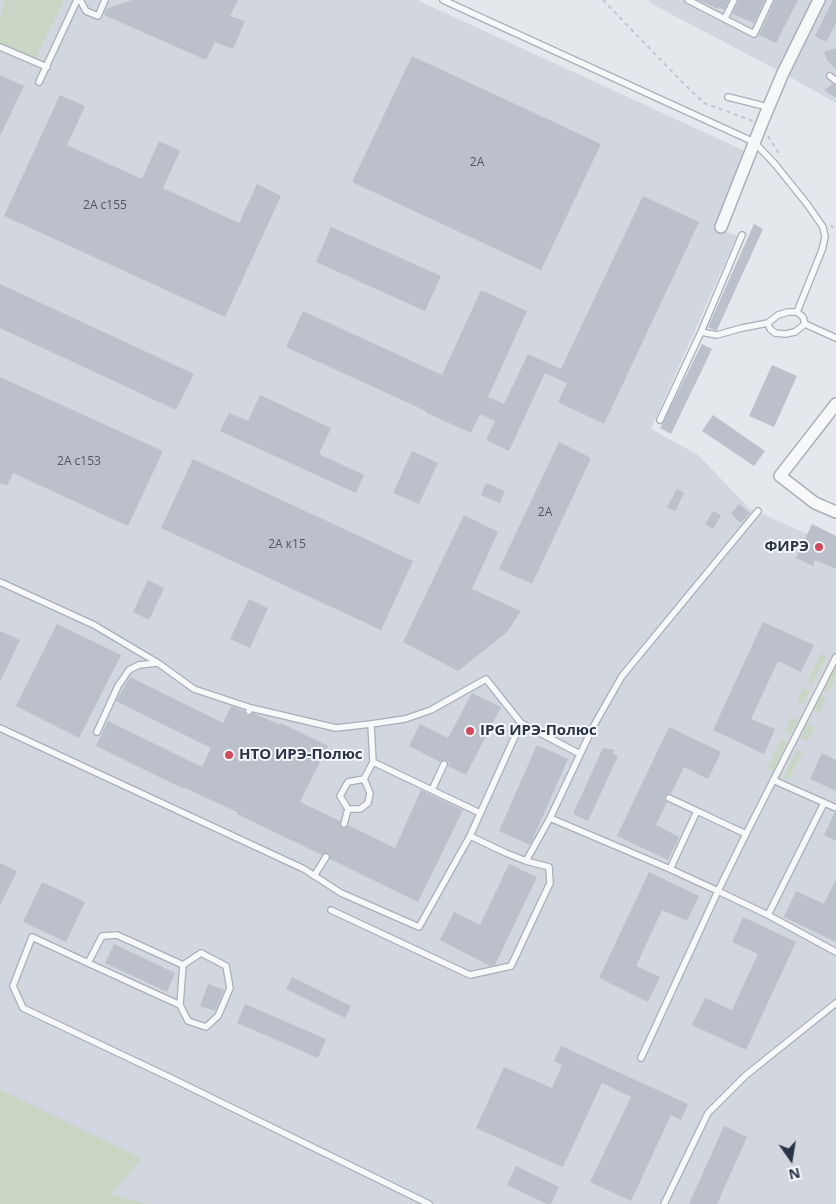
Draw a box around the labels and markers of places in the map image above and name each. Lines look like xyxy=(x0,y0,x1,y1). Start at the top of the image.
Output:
place label: ФИРЭ xyxy=(764,538,809,556)
marker: ФИРЭ xyxy=(813,541,825,553)
place label: IPG ИРЭ-Полюс xyxy=(480,722,597,740)
marker: IPG ИРЭ-Полюс xyxy=(464,725,476,737)
place label: НТО ИРЭ-Полюс xyxy=(239,746,363,764)
marker: НТО ИРЭ-Полюс xyxy=(223,749,235,761)

